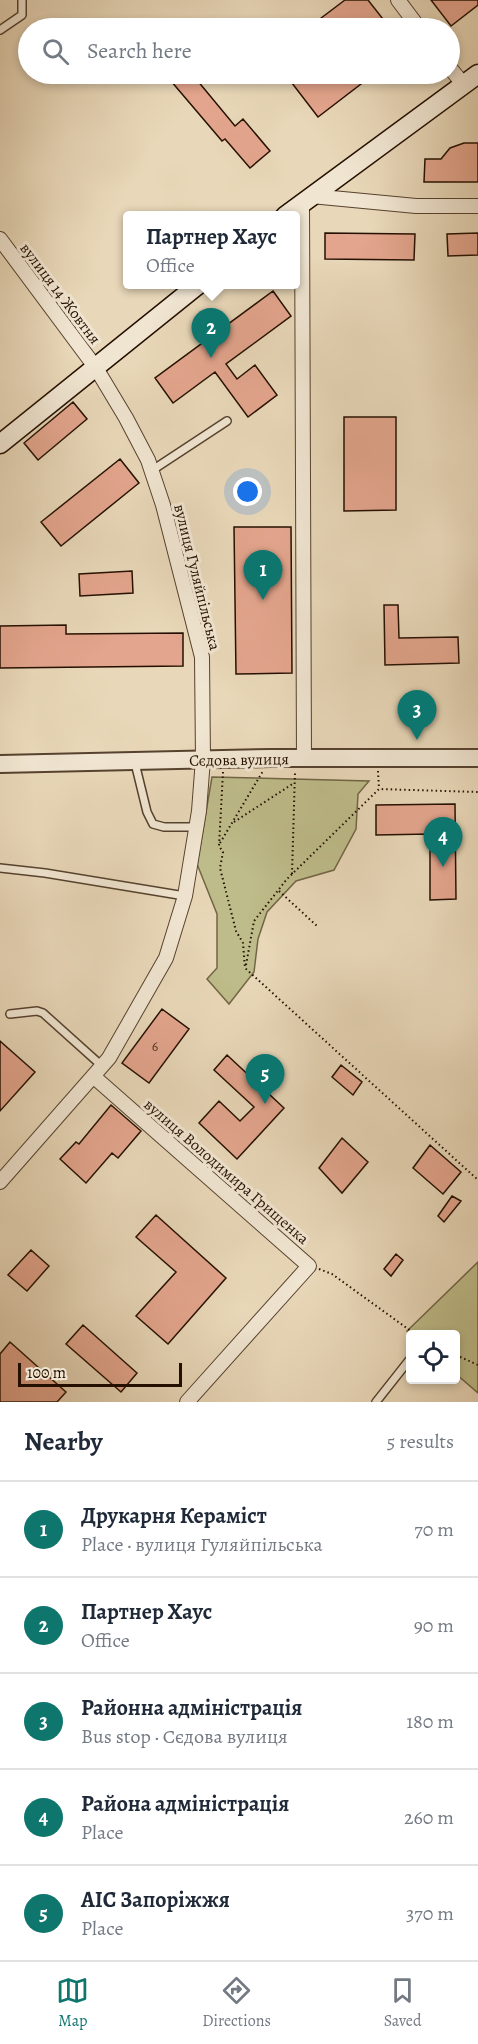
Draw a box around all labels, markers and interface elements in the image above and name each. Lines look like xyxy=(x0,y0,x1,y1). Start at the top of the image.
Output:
search box xyxy=(18,18,460,84)
icon: search xyxy=(39,35,72,68)
text: Search here xyxy=(87,36,192,66)
popup xyxy=(123,211,300,289)
text: Партнер Хаус xyxy=(146,222,277,252)
street label: вулиця 14 Жовтня xyxy=(15,238,106,349)
text: Office xyxy=(146,252,195,279)
pin: 2 xyxy=(192,308,230,358)
your location xyxy=(233,477,262,506)
street label: вулиця Гуляйпільська xyxy=(168,502,226,653)
pin: 1 xyxy=(244,550,282,600)
pin: 3 xyxy=(398,690,436,740)
street label: Сєдова вулиця xyxy=(189,748,289,772)
pin: 4 xyxy=(424,818,462,867)
house number: 6 xyxy=(152,1037,158,1056)
pin: 5 xyxy=(246,1054,284,1104)
street label: вулиця Володимира Грищенка xyxy=(139,1094,314,1250)
map controls xyxy=(406,1330,460,1384)
button: locate xyxy=(406,1330,460,1384)
scale bar xyxy=(18,1360,182,1388)
text: 100 m xyxy=(27,1362,66,1384)
text: Nearby xyxy=(24,1424,103,1459)
text: 5 results xyxy=(387,1428,454,1455)
text: Друкарня Кераміст xyxy=(81,1501,267,1531)
text: 1 xyxy=(40,1516,47,1543)
text: 70 m xyxy=(414,1516,454,1543)
text: Place · вулиця Гуляйпільська xyxy=(81,1531,323,1558)
text: Партнер Хаус xyxy=(81,1597,212,1627)
text: 2 xyxy=(39,1612,48,1639)
text: 90 m xyxy=(414,1612,454,1639)
text: Office xyxy=(81,1627,130,1654)
text: Районна адміністрація xyxy=(81,1693,302,1723)
text: 3 xyxy=(39,1708,48,1735)
text: 180 m xyxy=(406,1708,454,1735)
text: Bus stop · Сєдова вулиця xyxy=(81,1723,288,1750)
text: Района адміністрація xyxy=(81,1789,289,1819)
text: 4 xyxy=(39,1804,48,1831)
text: 260 m xyxy=(404,1804,454,1831)
text: Place xyxy=(81,1819,123,1846)
text: АІС Запоріжжя xyxy=(81,1885,230,1915)
text: 5 xyxy=(39,1900,48,1927)
text: 370 m xyxy=(406,1900,454,1927)
text: Place xyxy=(81,1915,123,1942)
tab: Map xyxy=(56,1974,89,2032)
tab: Directions xyxy=(202,1974,271,2032)
tab: Saved xyxy=(384,1974,422,2032)

